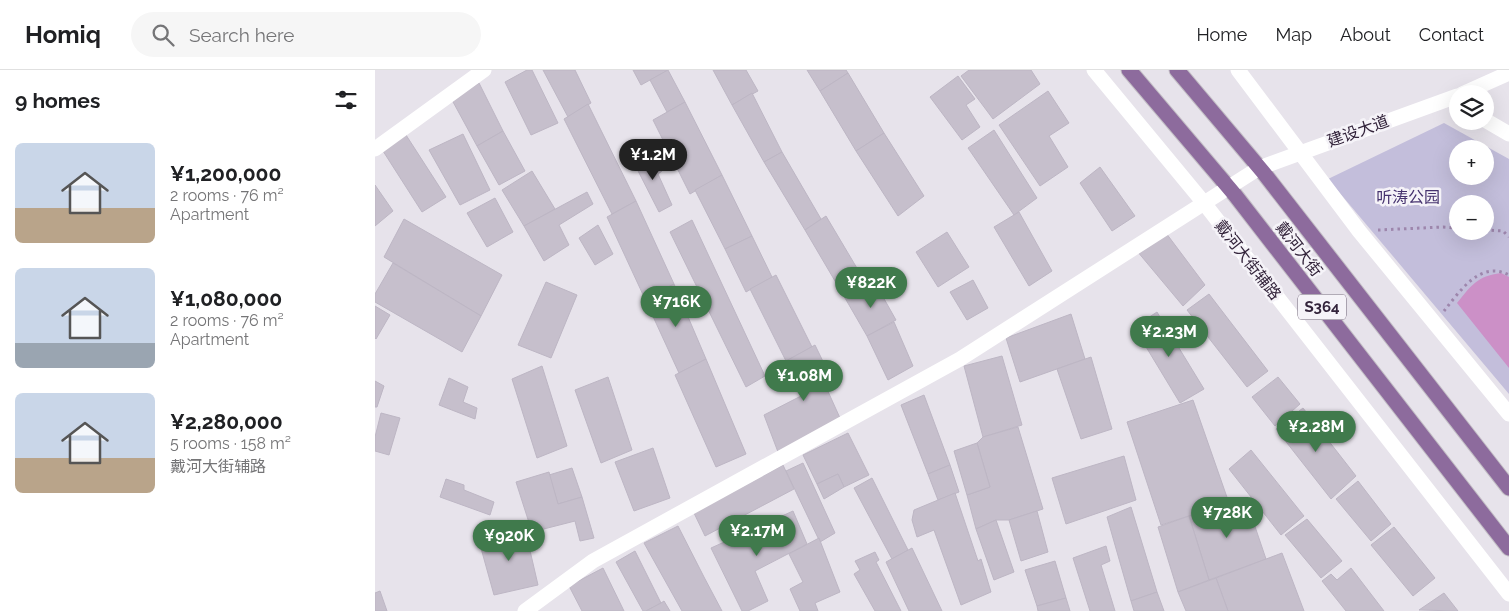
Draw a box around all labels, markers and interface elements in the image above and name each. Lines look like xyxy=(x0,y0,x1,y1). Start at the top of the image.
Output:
search box xyxy=(131,12,481,57)
text: Homiq xyxy=(25,20,101,49)
icon: search xyxy=(149,21,177,49)
text: Search here xyxy=(189,24,294,46)
text: Home xyxy=(1196,24,1247,45)
text: Map xyxy=(1275,24,1312,45)
text: About xyxy=(1340,24,1391,45)
text: Contact xyxy=(1419,24,1484,45)
map controls xyxy=(1449,85,1494,240)
button: layers xyxy=(1449,85,1494,130)
icon: filters xyxy=(332,86,360,114)
text: 9 homes xyxy=(15,88,100,113)
street label: 建设大道 xyxy=(1325,111,1391,151)
pin: ¥1.2M xyxy=(618,138,688,181)
button: + xyxy=(1449,140,1494,185)
text: ¥1.2M xyxy=(630,145,676,164)
text: ¥1,200,000 xyxy=(170,161,281,186)
icon: home xyxy=(55,163,115,223)
text: 2 rooms · 76 m² xyxy=(170,186,284,205)
park label: 听涛公园 xyxy=(1376,188,1440,207)
button: − xyxy=(1449,195,1494,240)
text: Apartment xyxy=(170,205,249,224)
street label: 戴河大街辅路 xyxy=(1211,216,1285,304)
street label: 戴河大街 xyxy=(1272,218,1326,280)
pin: ¥822K xyxy=(836,266,906,309)
text: ¥822K xyxy=(846,273,896,292)
text: ¥1,080,000 xyxy=(170,286,282,311)
pin: ¥716K xyxy=(641,286,711,328)
icon: home xyxy=(55,288,115,348)
text: ¥716K xyxy=(652,292,700,311)
road number: S364 xyxy=(1298,294,1346,320)
text: 2 rooms · 76 m² xyxy=(170,311,284,330)
pin: ¥2.23M xyxy=(1128,316,1210,358)
text: ¥2.23M xyxy=(1141,322,1197,341)
text: Apartment xyxy=(170,330,249,349)
pin: ¥1.08M xyxy=(763,360,845,402)
text: ¥1.08M xyxy=(776,366,832,385)
text: ¥2,280,000 xyxy=(170,409,283,434)
pin: ¥2.28M xyxy=(1275,410,1357,453)
icon: home xyxy=(55,413,115,473)
text: ¥2.28M xyxy=(1288,417,1344,436)
text: 5 rooms · 158 m² xyxy=(170,434,291,453)
text: 戴河大街辅路 xyxy=(170,457,266,476)
pin: ¥728K xyxy=(1192,496,1262,539)
text: ¥728K xyxy=(1202,503,1252,522)
pin: ¥2.17M xyxy=(716,514,798,557)
pin: ¥920K xyxy=(474,520,544,562)
text: ¥2.17M xyxy=(730,521,784,540)
text: ¥920K xyxy=(484,526,534,545)

